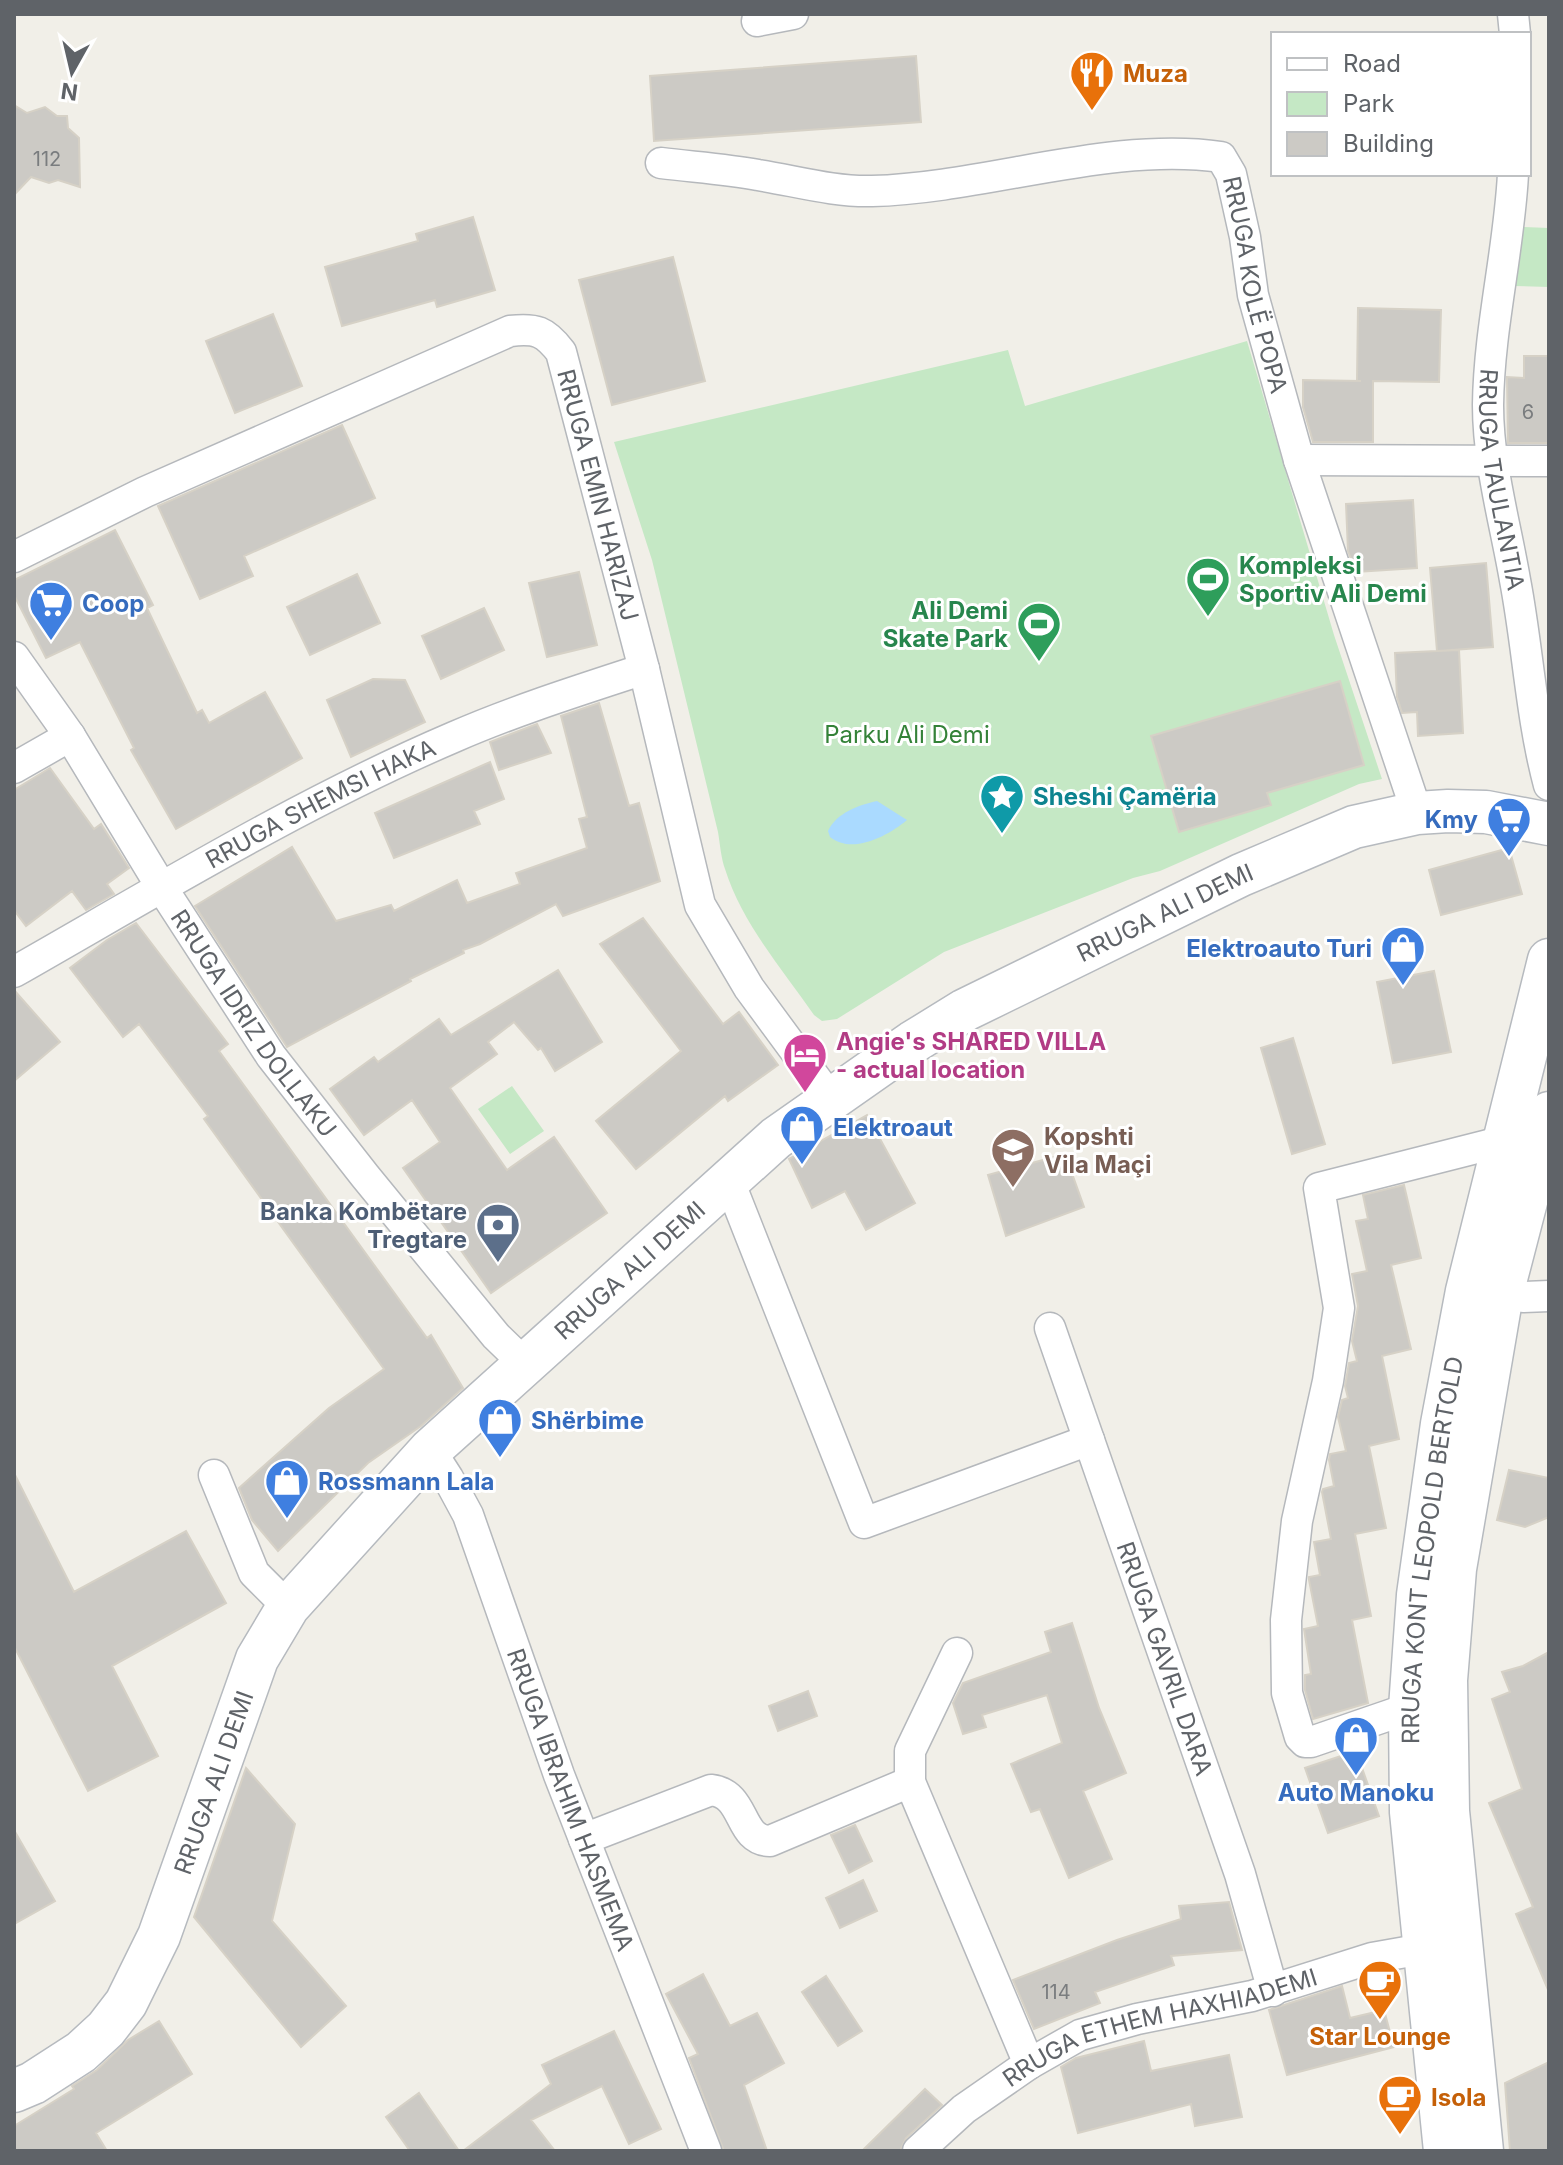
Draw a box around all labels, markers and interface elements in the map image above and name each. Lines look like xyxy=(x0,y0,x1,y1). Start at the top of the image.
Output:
north arrow xyxy=(32,32,112,112)
legend xyxy=(1271,32,1531,176)
restaurant icon: Muza xyxy=(1068,49,1116,112)
text: Road xyxy=(1343,49,1401,78)
place label: Muza xyxy=(1123,59,1188,88)
text: N xyxy=(59,78,79,106)
text: Park xyxy=(1343,89,1394,118)
text: Building xyxy=(1343,129,1434,158)
house number: 112 xyxy=(33,147,61,171)
street label: RRUGA KOLË POPA xyxy=(1217,173,1294,396)
street label: RRUGA EMIN HARIZAJ xyxy=(552,366,645,624)
street label: RRUGA TAULANTIA xyxy=(1473,368,1531,592)
house number: 6 xyxy=(1522,400,1534,424)
place label: Kompleksi Sportiv Ali Demi xyxy=(1239,551,1427,608)
sports icon: Kompleksi Sportiv Ali Demi xyxy=(1184,555,1232,618)
supermarket icon: Coop xyxy=(27,579,75,642)
place label: Coop xyxy=(82,589,144,618)
place label: Ali Demi Skate Park xyxy=(883,596,1008,653)
sports icon: Ali Demi Skate Park xyxy=(1015,600,1063,663)
park label: Parku Ali Demi xyxy=(824,720,990,749)
street label: RRUGA SHEMSI HAKA xyxy=(200,732,440,874)
place icon: Sheshi Çamëria xyxy=(978,772,1026,835)
place label: Sheshi Çamëria xyxy=(1033,782,1217,811)
supermarket icon: Kmy xyxy=(1485,795,1533,858)
place label: Kmy xyxy=(1425,805,1479,834)
street label: RRUGA ALI DEMI xyxy=(1072,857,1257,968)
street label: RRUGA IDRIZ DOLLAKU xyxy=(165,904,343,1142)
shop icon: Elektroauto Turi xyxy=(1379,924,1427,987)
place label: Elektroauto Turi xyxy=(1186,934,1372,963)
place label: Angie's SHARED VILLA - actual location xyxy=(836,1027,1106,1084)
hotel icon: Angie's SHARED VILLA - actual location xyxy=(781,1031,829,1094)
shop icon: Elektroaut xyxy=(778,1103,826,1166)
place label: Elektroaut xyxy=(833,1113,953,1142)
place label: Kopshti Vila Maçi xyxy=(1044,1122,1151,1179)
school or university icon: Kopshti Vila Maçi xyxy=(989,1126,1037,1189)
street label: RRUGA ALI DEMI xyxy=(548,1195,711,1345)
place label: Banka Kombëtare Tregtare xyxy=(260,1197,467,1254)
bank icon: Banka Kombëtare Tregtare xyxy=(474,1201,522,1264)
street label: RRUGA KONT LEOPOLD BERTOLD xyxy=(1395,1354,1469,1744)
shop icon: Shërbime xyxy=(476,1396,524,1459)
place label: Shërbime xyxy=(531,1406,644,1435)
shop icon: Rossmann Lala xyxy=(263,1457,311,1520)
place label: Rossmann Lala xyxy=(318,1467,494,1496)
street label: RRUGA GAVRIL DARA xyxy=(1111,1538,1219,1779)
street label: RRUGA IBRAHIM HASMEMA xyxy=(501,1645,641,1955)
street label: RRUGA ALI DEMI xyxy=(167,1687,259,1878)
shop icon: Auto Manoku xyxy=(1332,1714,1380,1777)
place label: Auto Manoku xyxy=(1278,1778,1434,1807)
cafe icon: Star Lounge xyxy=(1356,1958,1404,2021)
street label: RRUGA ETHEM HAXHIADEMI xyxy=(997,1962,1321,2093)
house number: 114 xyxy=(1041,1980,1071,2004)
place label: Star Lounge xyxy=(1309,2022,1451,2051)
cafe icon: Isola xyxy=(1376,2073,1424,2136)
place label: Isola xyxy=(1431,2083,1486,2112)

